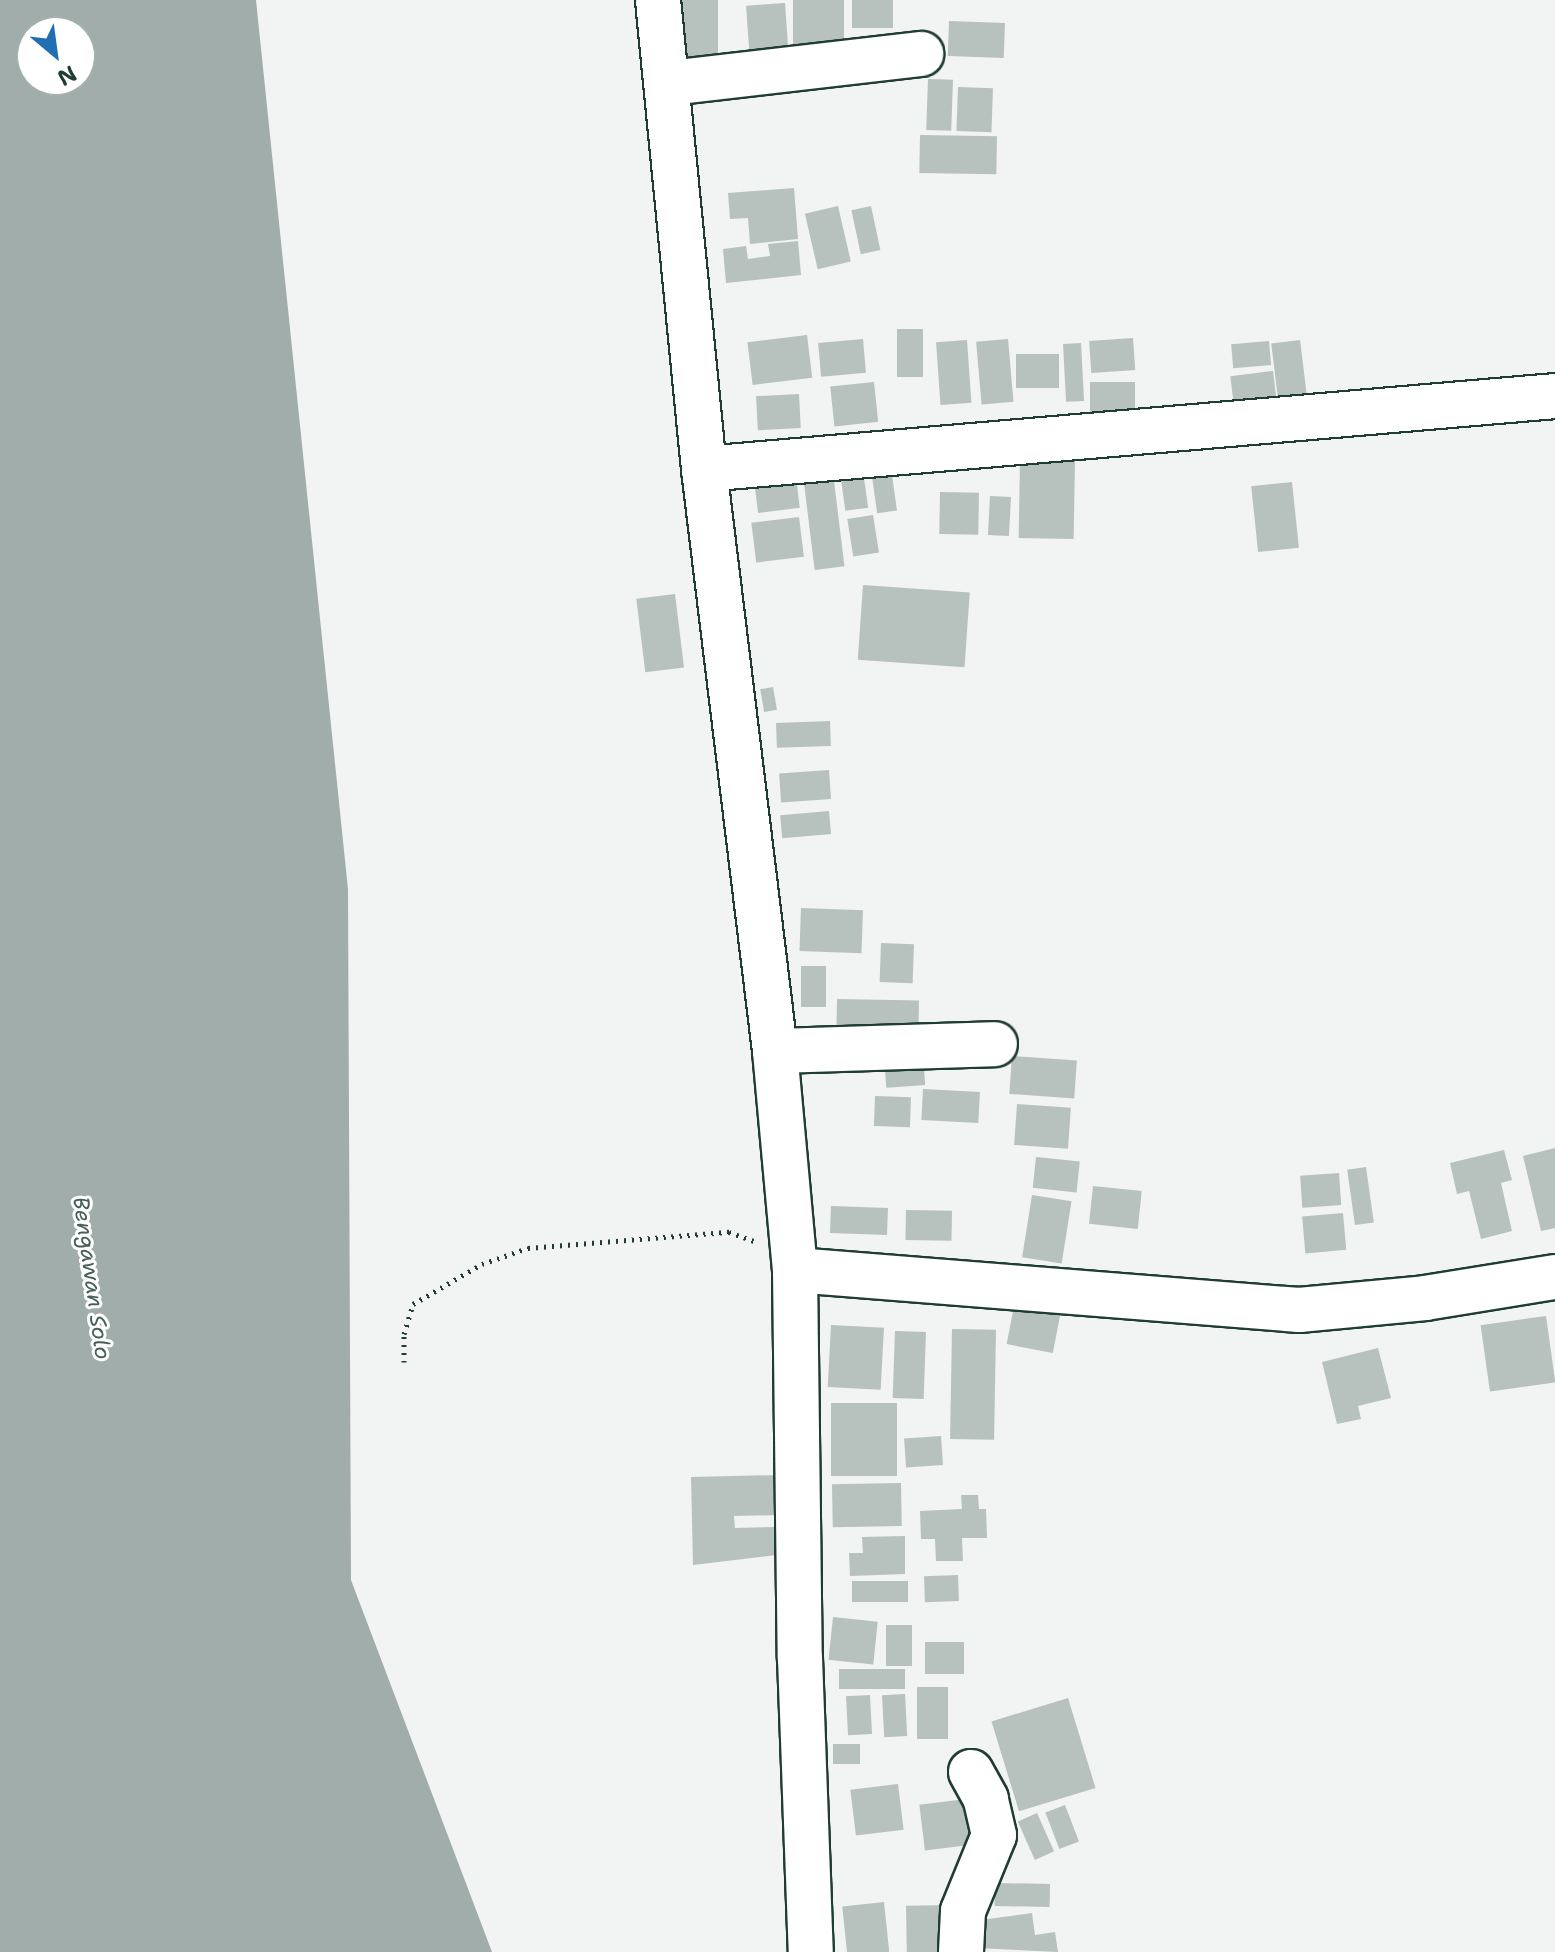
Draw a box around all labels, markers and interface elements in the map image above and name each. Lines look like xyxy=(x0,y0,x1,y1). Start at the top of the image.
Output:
north arrow xyxy=(16,16,96,96)
text: N xyxy=(52,59,82,93)
water label: Bengawan Solo xyxy=(68,1195,116,1361)

